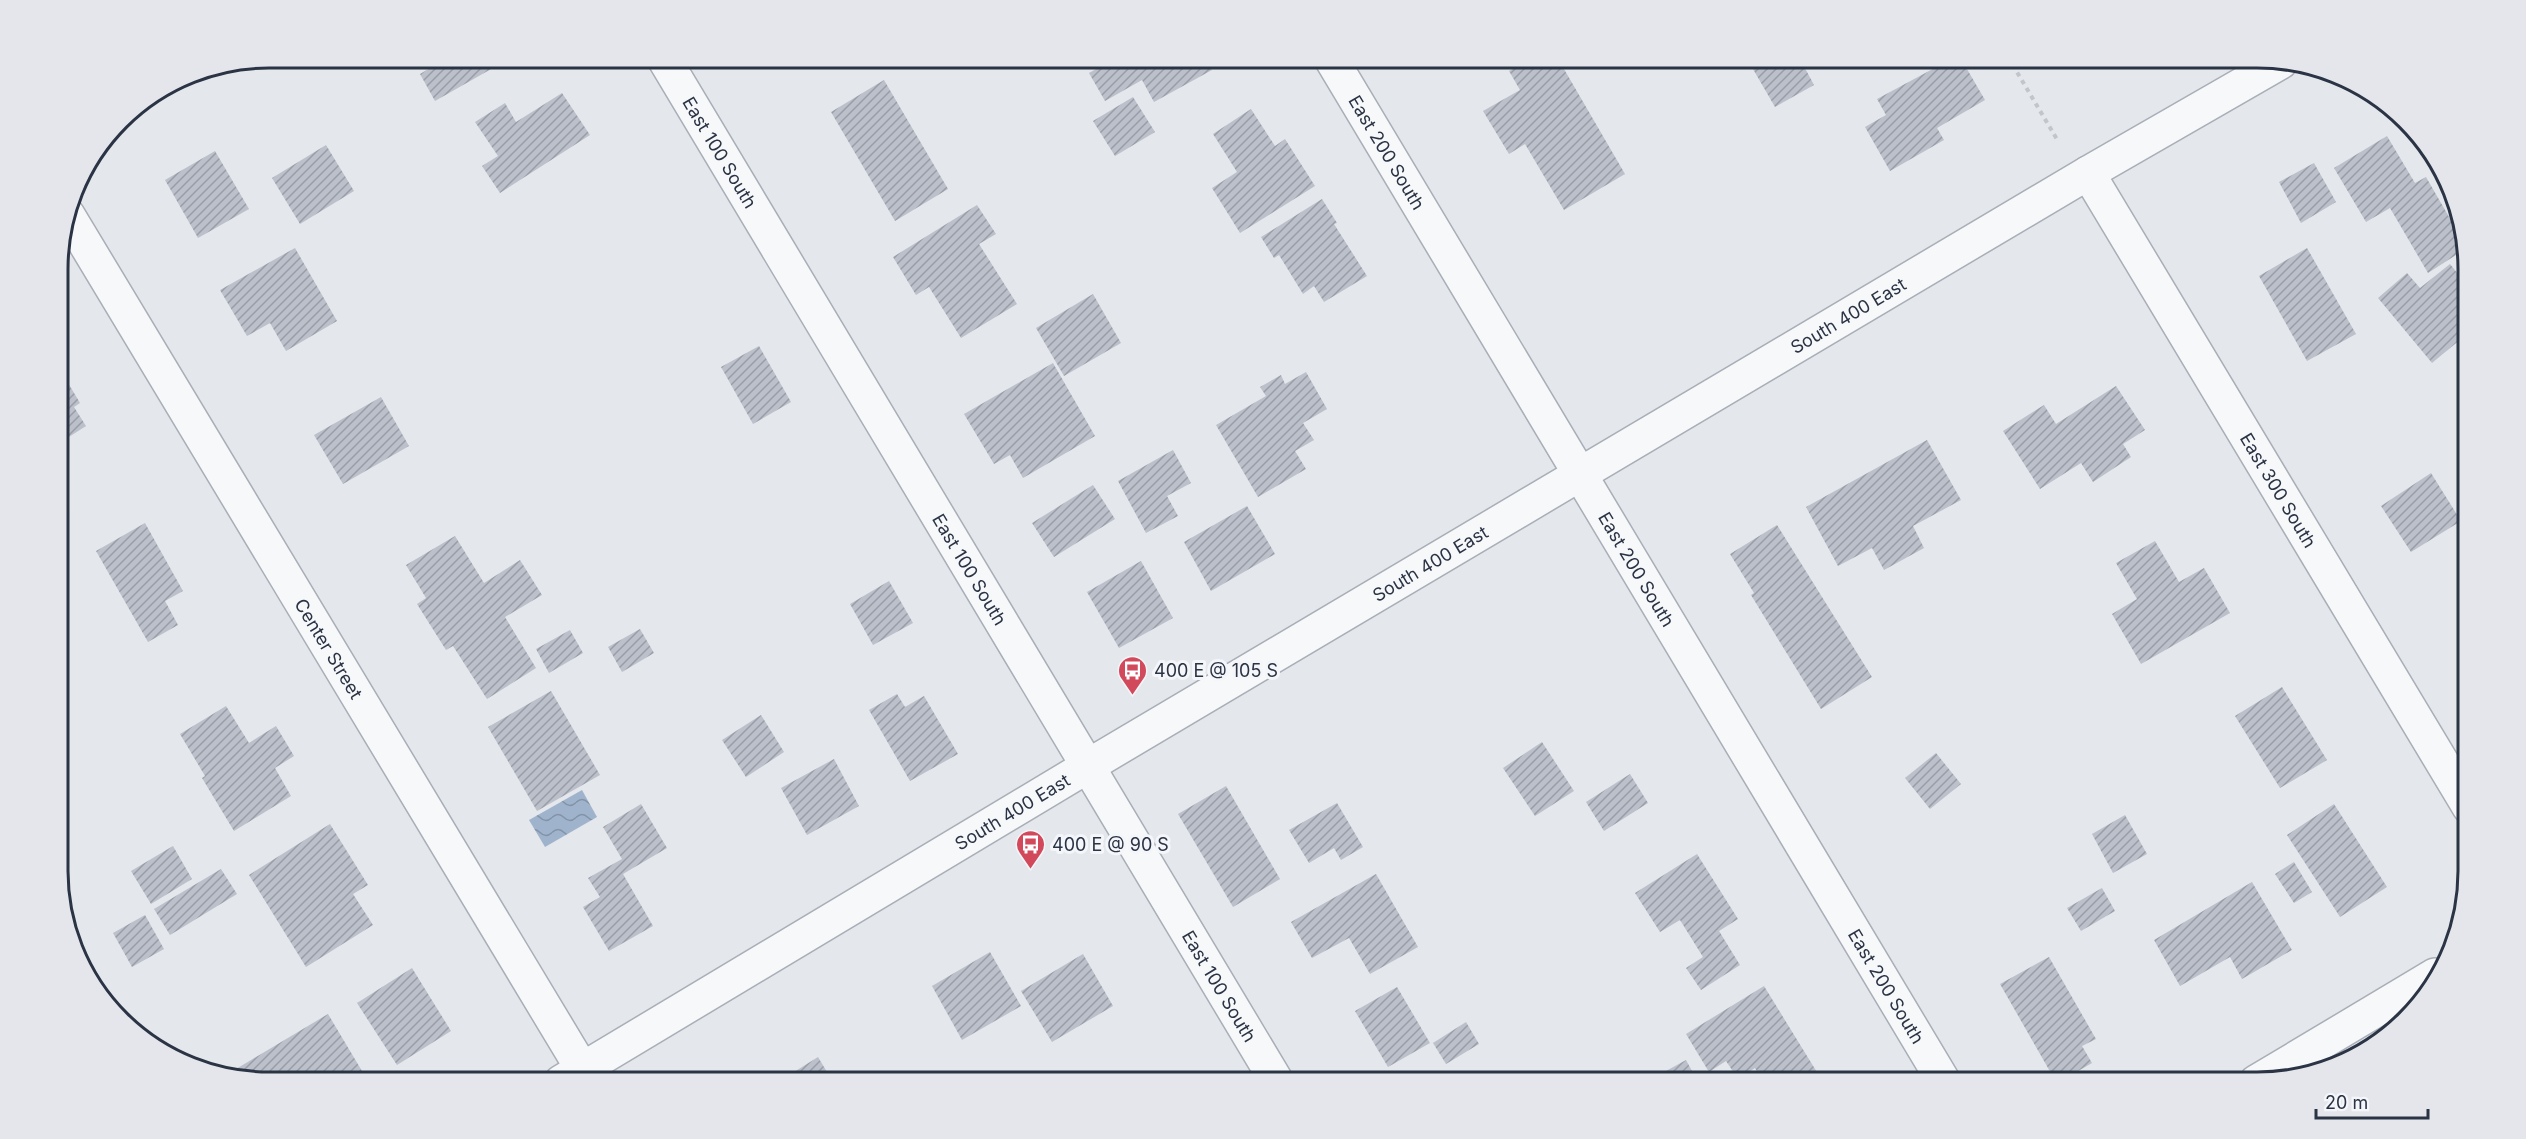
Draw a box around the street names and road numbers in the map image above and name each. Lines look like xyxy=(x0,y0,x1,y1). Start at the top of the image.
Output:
street label: East 200 South xyxy=(1345,91,1429,213)
street label: East 100 South xyxy=(679,93,761,212)
street label: South 400 East xyxy=(1787,273,1909,358)
street label: East 300 South xyxy=(2236,429,2321,551)
street label: East 200 South xyxy=(1594,508,1679,630)
street label: East 100 South xyxy=(928,510,1011,629)
street label: South 400 East xyxy=(1368,521,1491,606)
street label: Center Street xyxy=(291,595,367,702)
street label: South 400 East xyxy=(951,769,1074,854)
street label: East 200 South xyxy=(1844,925,1929,1047)
street label: East 100 South xyxy=(1178,927,1261,1046)

